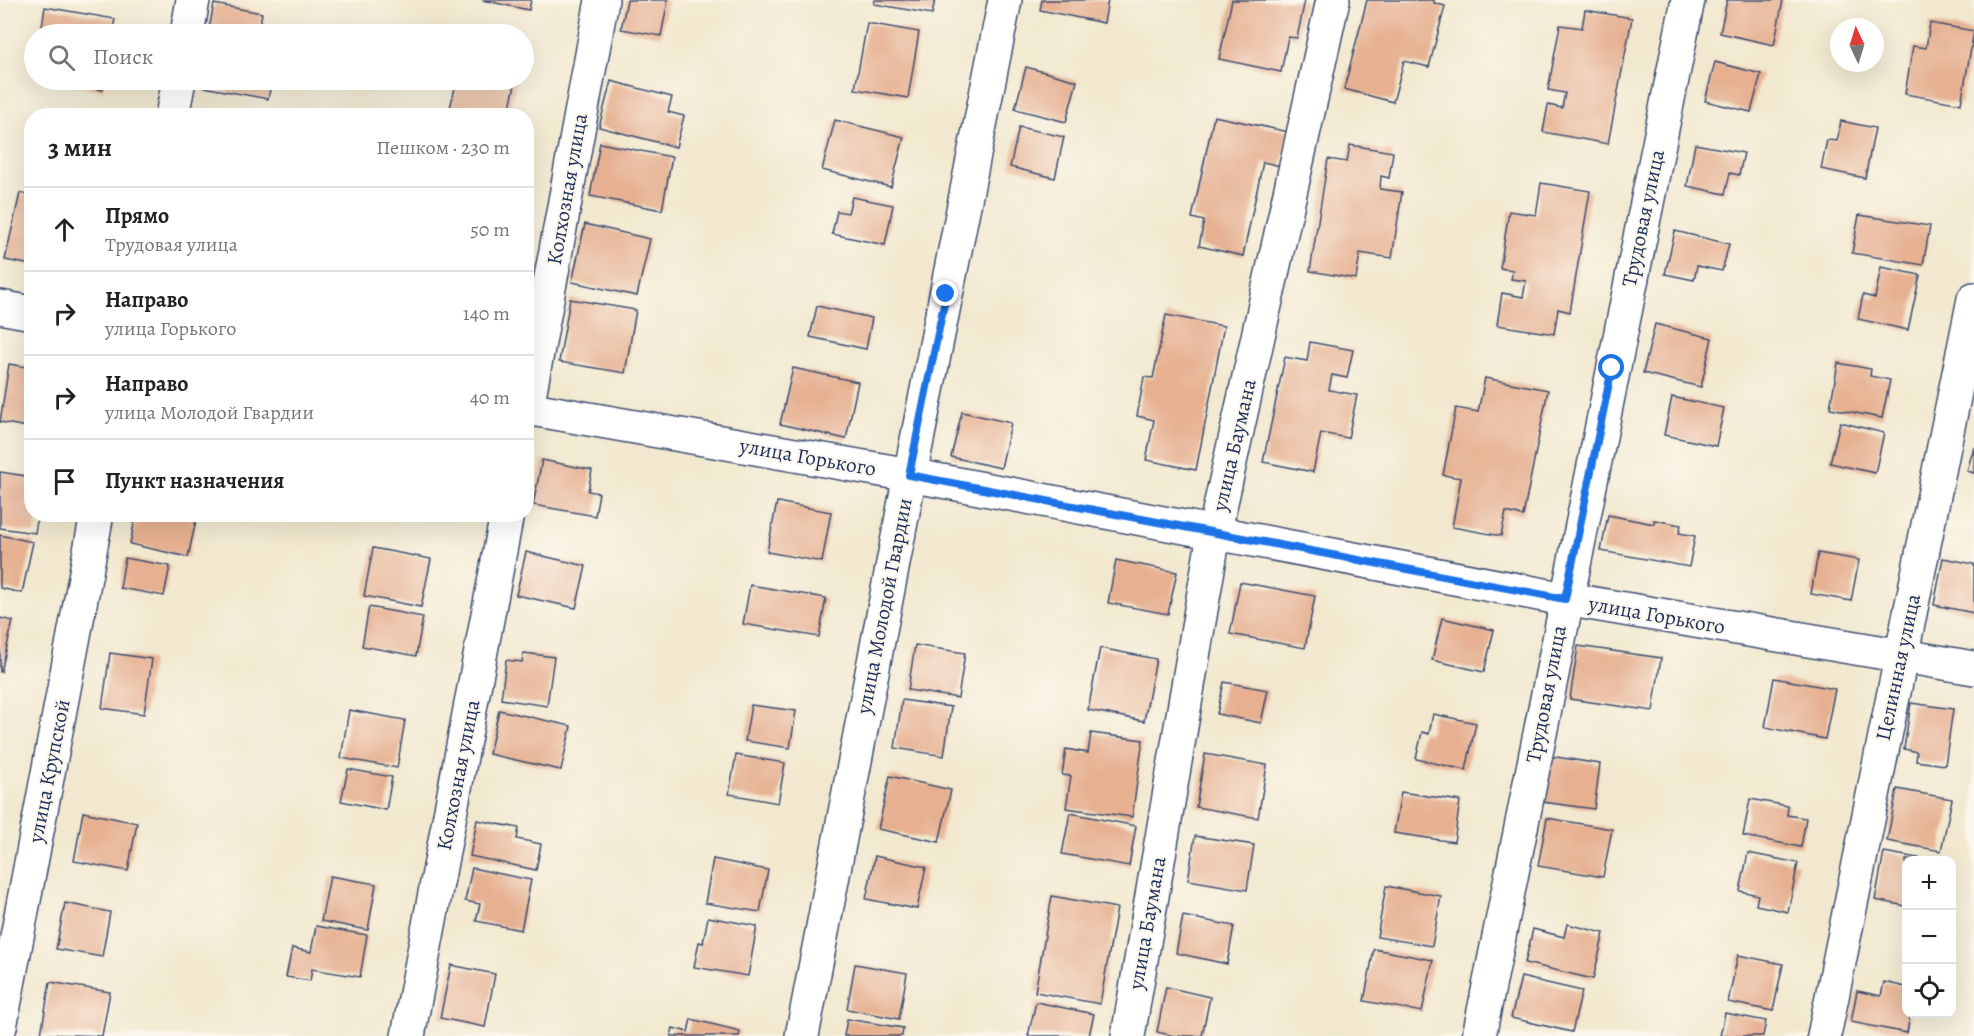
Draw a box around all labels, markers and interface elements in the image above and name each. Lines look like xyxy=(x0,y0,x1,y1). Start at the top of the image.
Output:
north arrow xyxy=(1830,18,1884,72)
search box xyxy=(24,24,534,90)
icon: search xyxy=(45,41,78,74)
text: Поиск xyxy=(93,42,153,72)
street label: Колхозная улица xyxy=(540,111,594,267)
text: 3 мин xyxy=(48,130,112,165)
text: Пешком · 230 m xyxy=(376,134,510,161)
street label: Трудовая улица xyxy=(1615,147,1671,289)
text: Прямо xyxy=(105,201,169,231)
icon: ahead xyxy=(48,213,81,246)
text: 50 m xyxy=(470,216,510,243)
text: Трудовая улица xyxy=(105,231,238,258)
route end xyxy=(932,280,958,306)
text: Направо xyxy=(105,285,188,315)
icon: right xyxy=(48,297,81,330)
text: 140 m xyxy=(463,300,510,327)
text: улица Горького xyxy=(105,315,236,342)
route start xyxy=(1598,354,1624,380)
text: Направо xyxy=(105,369,188,399)
street label: улица Баумана xyxy=(1205,376,1263,515)
icon: right xyxy=(48,381,81,414)
text: 40 m xyxy=(470,384,510,411)
text: улица Молодой Гвардии xyxy=(105,399,314,426)
street label: улица Горького xyxy=(737,431,878,483)
icon: arrive xyxy=(48,465,81,498)
text: Пункт назначения xyxy=(105,466,284,496)
street label: улица Молодой Гвардии xyxy=(849,496,919,717)
street label: улица Горького xyxy=(1586,589,1727,641)
street label: Целинная улица xyxy=(1869,591,1927,743)
street label: Трудовая улица xyxy=(1519,623,1573,765)
street label: улица Крупской xyxy=(21,697,77,846)
street label: Колхозная улица xyxy=(430,697,486,853)
street label: улица Баумана xyxy=(1121,854,1173,993)
map controls xyxy=(1902,856,1956,1018)
button: + xyxy=(1902,856,1956,910)
button: − xyxy=(1902,910,1956,964)
button: locate xyxy=(1902,964,1956,1018)

